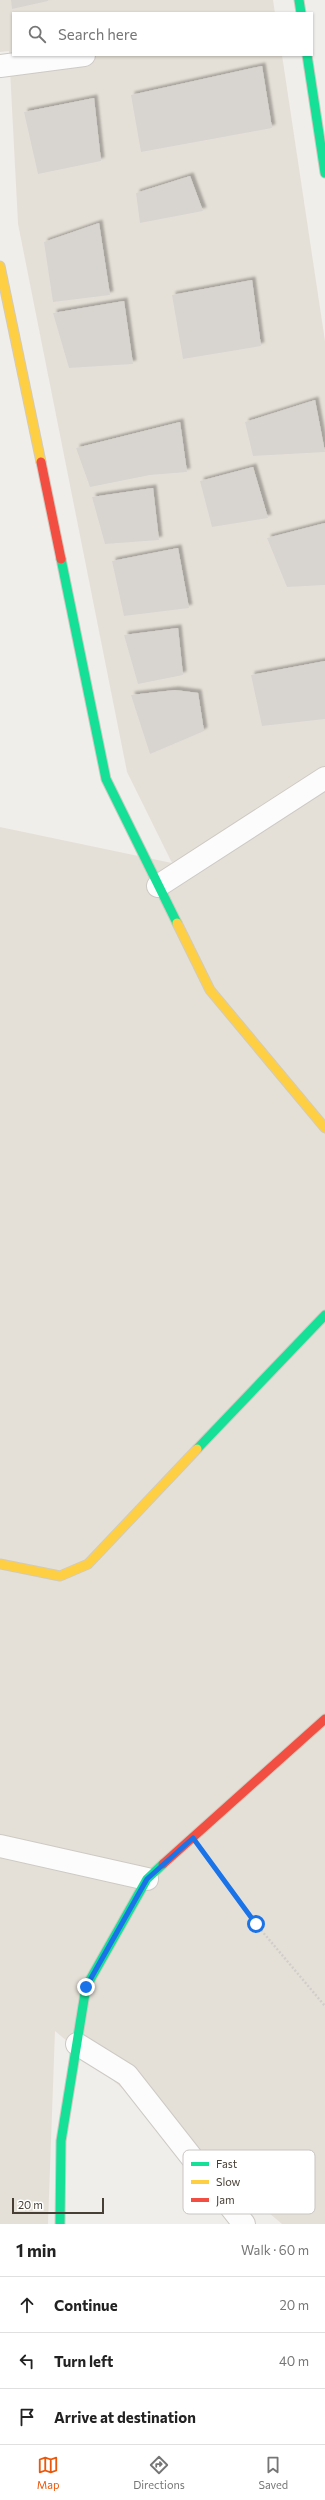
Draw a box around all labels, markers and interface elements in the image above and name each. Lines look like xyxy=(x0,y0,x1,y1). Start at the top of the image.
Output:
search box xyxy=(12,12,313,56)
icon: search xyxy=(26,23,48,45)
text: Search here xyxy=(58,25,137,43)
route start xyxy=(247,1915,265,1933)
route end xyxy=(77,1978,95,1996)
legend xyxy=(183,2150,315,2214)
text: Fast xyxy=(216,2157,238,2170)
text: Slow xyxy=(216,2175,241,2188)
text: Jam xyxy=(216,2193,235,2207)
scale bar xyxy=(12,2196,104,2215)
text: 20 m xyxy=(18,2198,43,2211)
text: 1 min xyxy=(16,2240,56,2261)
text: Walk · 60 m xyxy=(241,2242,309,2258)
icon: ahead xyxy=(16,2294,38,2316)
text: Continue xyxy=(54,2296,118,2314)
text: 20 m xyxy=(280,2297,309,2313)
icon: left xyxy=(16,2350,38,2372)
text: Turn left xyxy=(54,2352,113,2370)
text: 40 m xyxy=(279,2353,309,2369)
icon: arrive xyxy=(16,2406,38,2428)
text: Arrive at destination xyxy=(54,2408,196,2426)
tab: Map xyxy=(37,2454,60,2491)
tab: Directions xyxy=(133,2454,185,2491)
tab: Saved xyxy=(258,2454,288,2491)

